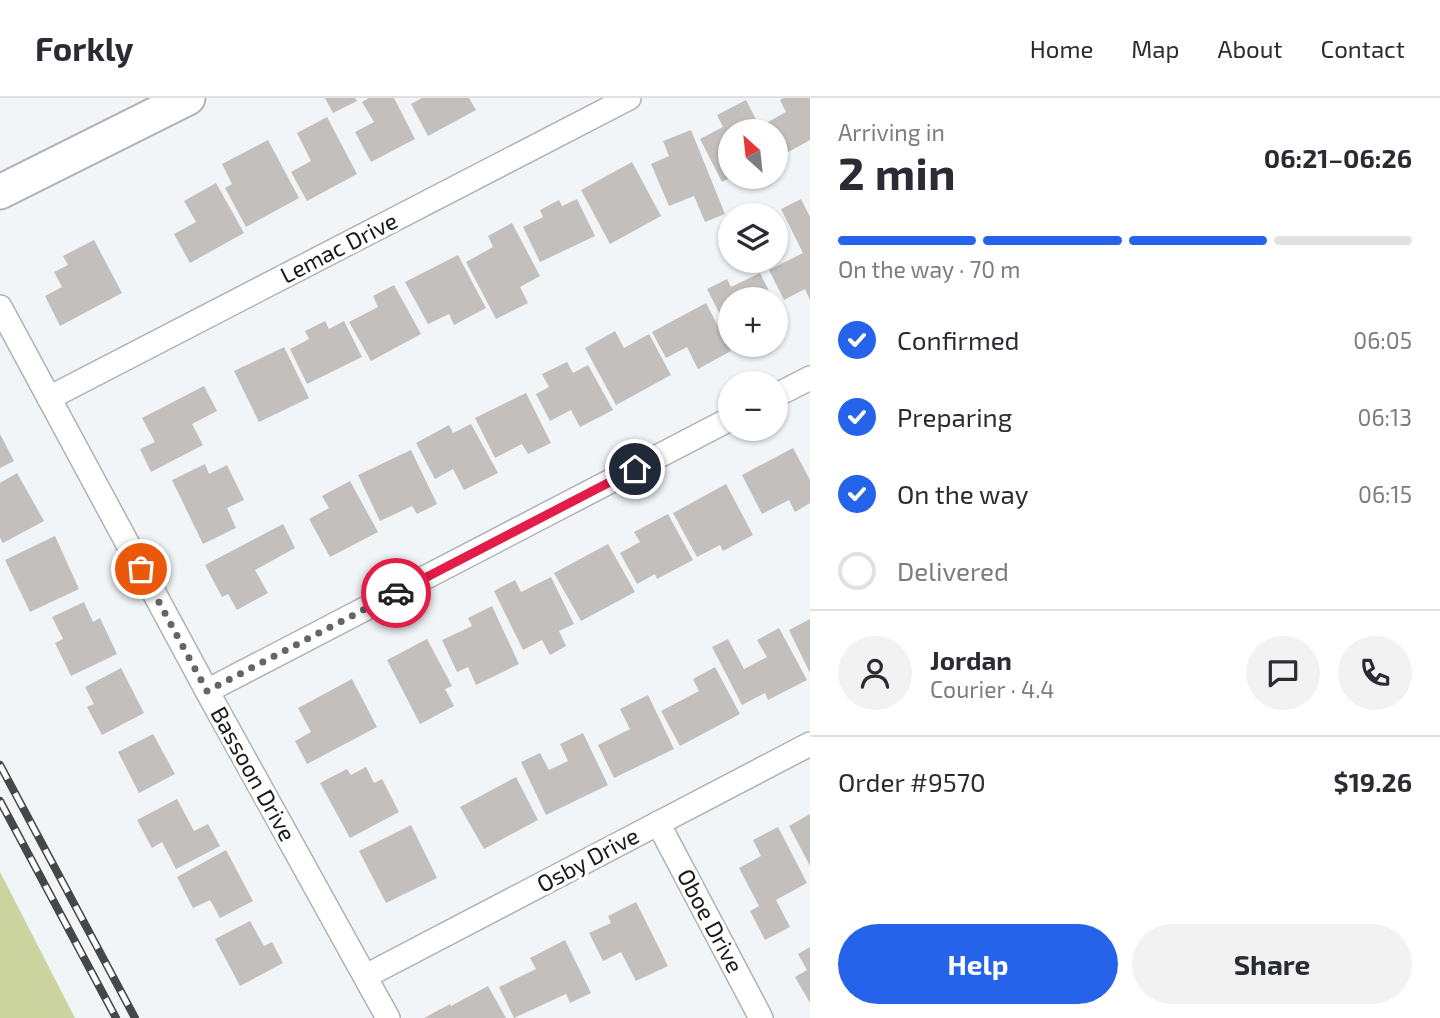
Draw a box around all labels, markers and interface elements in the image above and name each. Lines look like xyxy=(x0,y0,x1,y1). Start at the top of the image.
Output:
text: Forkly xyxy=(35,28,134,68)
text: Home xyxy=(1030,34,1093,63)
text: Map xyxy=(1131,34,1179,63)
text: About xyxy=(1217,34,1283,63)
text: Contact xyxy=(1321,34,1405,63)
text: Arriving in xyxy=(838,118,945,146)
north arrow xyxy=(718,119,788,189)
map controls xyxy=(718,119,788,441)
text: 06:21–06:26 xyxy=(1264,142,1412,173)
text: 2 min xyxy=(838,144,956,199)
button: layers xyxy=(718,203,788,273)
street label: Lemac Drive xyxy=(275,206,402,289)
text: On the way · 70 m xyxy=(838,255,1020,283)
button: + xyxy=(718,287,788,357)
icon: check xyxy=(838,321,876,359)
text: Confirmed xyxy=(897,324,1020,355)
text: 06:05 xyxy=(1353,326,1412,354)
button: − xyxy=(718,371,788,441)
icon: check xyxy=(838,398,876,436)
text: Preparing xyxy=(897,401,1012,432)
text: 06:13 xyxy=(1358,403,1412,431)
pin xyxy=(605,439,665,499)
icon: home xyxy=(616,450,654,488)
icon: check xyxy=(838,475,876,513)
text: On the way xyxy=(897,478,1028,509)
text: 06:15 xyxy=(1358,480,1412,508)
pin xyxy=(111,539,171,599)
icon: bag xyxy=(122,550,160,588)
text: Delivered xyxy=(897,555,1009,586)
courier xyxy=(361,558,431,628)
icon: car xyxy=(377,574,415,612)
button: person xyxy=(838,636,912,710)
button: chat xyxy=(1246,636,1320,710)
button: phone xyxy=(1338,636,1412,710)
text: Jordan xyxy=(930,644,1012,675)
text: Courier · 4.4 xyxy=(930,675,1054,703)
street label: Bassoon Drive xyxy=(205,701,302,846)
text: Order #9570 xyxy=(838,766,986,797)
text: $19.26 xyxy=(1334,766,1412,797)
street label: Osby Drive xyxy=(532,821,643,898)
street label: Oboe Drive xyxy=(672,864,750,977)
button: Help xyxy=(838,924,1118,1004)
button: Share xyxy=(1132,924,1412,1004)

